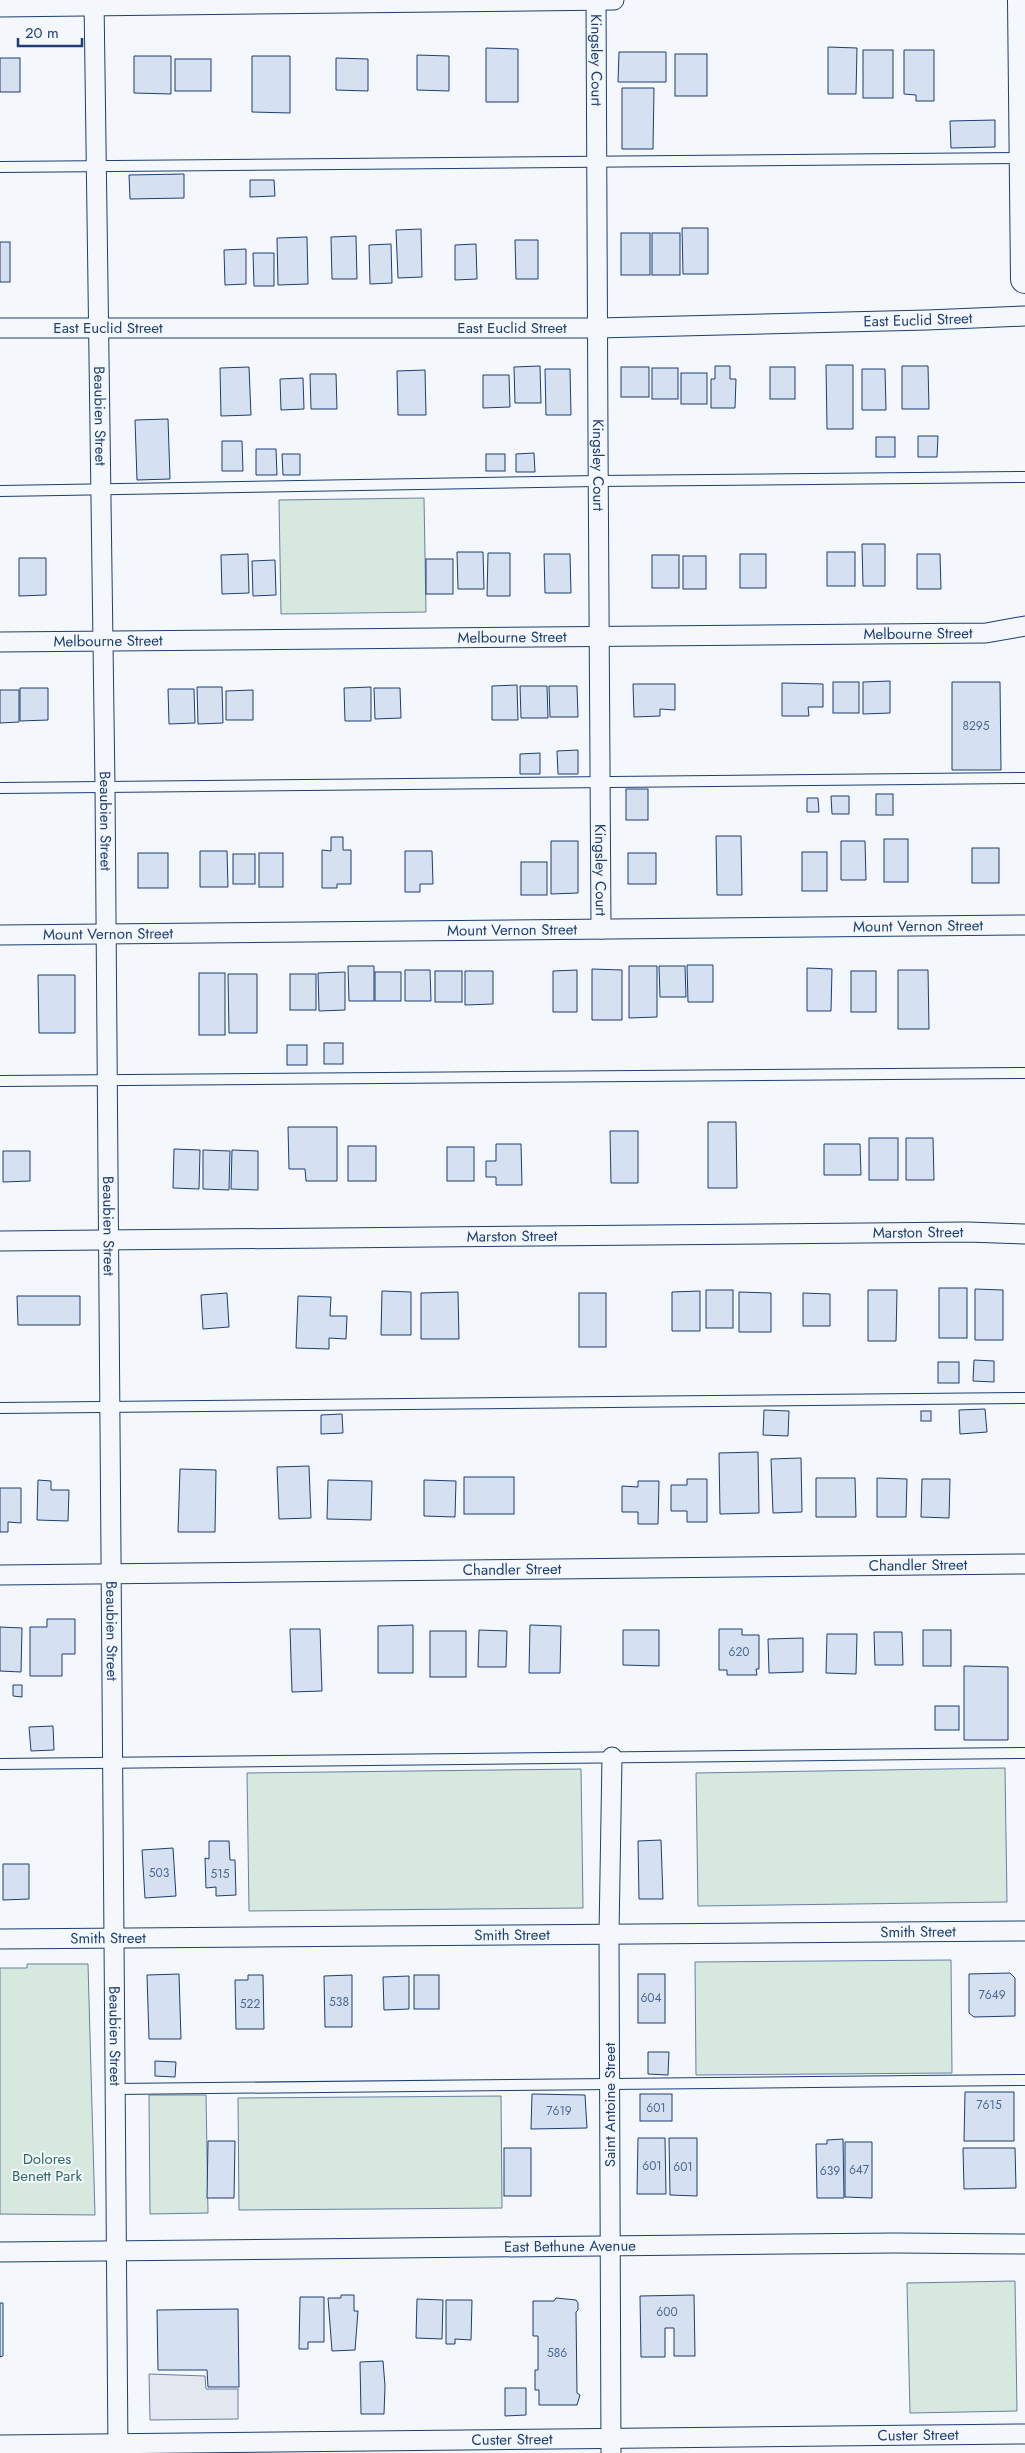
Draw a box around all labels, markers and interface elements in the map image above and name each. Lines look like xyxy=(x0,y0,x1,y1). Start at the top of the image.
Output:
street label: Kingsley Court xyxy=(585,14,608,107)
scale bar xyxy=(18,15,81,47)
text: 20 m xyxy=(25,22,59,44)
street label: East Euclid Street xyxy=(863,307,973,333)
street label: East Euclid Street xyxy=(53,317,163,339)
street label: East Euclid Street xyxy=(457,317,567,339)
street label: Beaubien Street xyxy=(88,366,112,466)
street label: Kingsley Court xyxy=(587,419,609,511)
street label: Melbourne Street xyxy=(863,622,973,645)
street label: Melbourne Street xyxy=(457,626,567,649)
street label: Melbourne Street xyxy=(53,630,163,653)
house number: 8295 xyxy=(962,717,990,735)
street label: Beaubien Street xyxy=(94,771,117,871)
street label: Kingsley Court xyxy=(589,824,612,917)
street label: Mount Vernon Street xyxy=(853,914,984,938)
street label: Mount Vernon Street xyxy=(447,918,578,942)
street label: Mount Vernon Street xyxy=(43,922,174,946)
street label: Beaubien Street xyxy=(97,1176,120,1276)
street label: Marston Street xyxy=(873,1221,964,1244)
street label: Marston Street xyxy=(467,1225,558,1248)
street label: Chandler Street xyxy=(869,1554,968,1577)
street label: Chandler Street xyxy=(463,1558,562,1581)
street label: Beaubien Street xyxy=(100,1581,123,1681)
house number: 620 xyxy=(729,1643,749,1661)
house number: 503 xyxy=(149,1864,170,1882)
house number: 515 xyxy=(211,1865,230,1883)
street label: Smith Street xyxy=(880,1921,956,1943)
street label: Smith Street xyxy=(474,1924,550,1946)
street label: Smith Street xyxy=(70,1927,146,1949)
street label: Beaubien Street xyxy=(103,1986,126,2086)
house number: 7649 xyxy=(978,1986,1006,2004)
house number: 604 xyxy=(640,1989,662,2007)
house number: 538 xyxy=(329,1993,349,2011)
house number: 522 xyxy=(240,1995,260,2013)
street label: Saint Antoine Street xyxy=(599,2042,621,2167)
house number: 7615 xyxy=(976,2096,1002,2114)
house number: 601 xyxy=(646,2099,666,2117)
house number: 7619 xyxy=(546,2102,572,2120)
park label: Dolores Benett Park xyxy=(12,2148,82,2187)
house number: 601 xyxy=(642,2157,662,2175)
house number: 601 xyxy=(673,2158,693,2176)
house number: 647 xyxy=(849,2161,870,2179)
house number: 639 xyxy=(820,2162,840,2180)
street label: East Bethune Avenue xyxy=(504,2235,636,2258)
house number: 600 xyxy=(656,2303,678,2321)
house number: 586 xyxy=(547,2344,567,2362)
street label: Custer Street xyxy=(877,2424,959,2447)
street label: Custer Street xyxy=(471,2428,553,2451)

